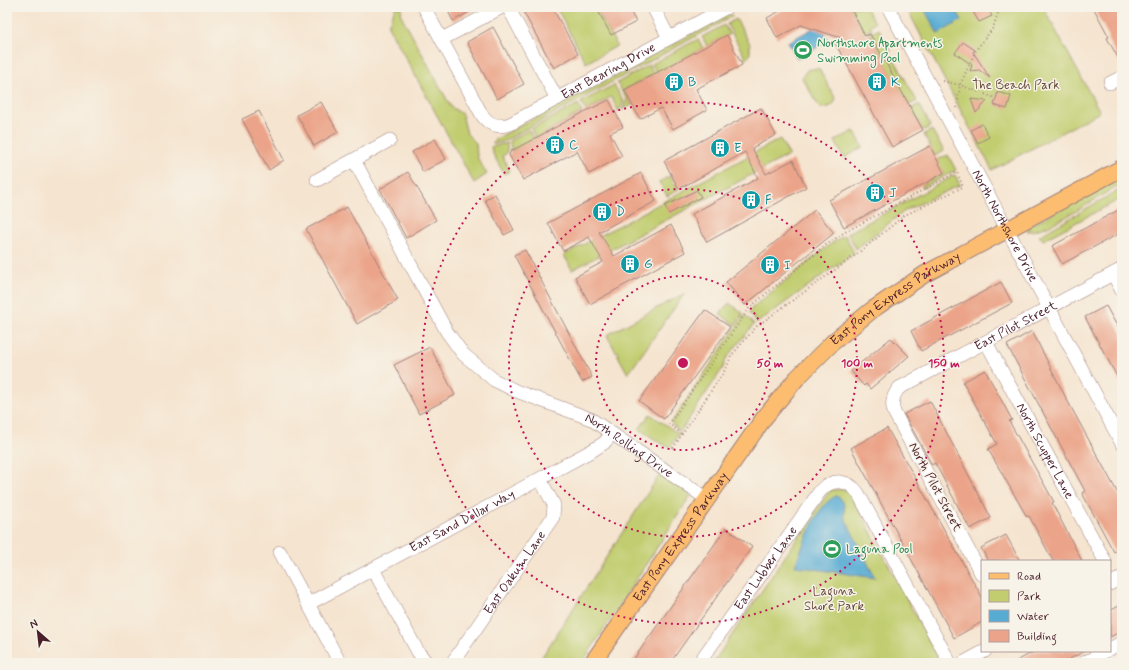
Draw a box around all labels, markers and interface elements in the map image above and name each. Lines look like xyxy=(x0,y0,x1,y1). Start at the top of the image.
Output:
place label: Northshore Apartments Swimming Pool xyxy=(817,35,942,68)
street label: East Bearing Drive xyxy=(558,39,658,103)
sports icon: Northshore Apartments Swimming Pool xyxy=(792,39,814,61)
building icon: B xyxy=(663,71,685,93)
building icon: K xyxy=(866,71,888,93)
place label: B xyxy=(688,74,696,91)
place label: K xyxy=(891,74,901,91)
park label: The Beach Park xyxy=(972,77,1060,94)
building icon: C xyxy=(544,134,566,156)
place label: C xyxy=(569,137,578,154)
building icon: E xyxy=(709,137,731,159)
place label: E xyxy=(734,140,742,157)
street label: North Northshore Drive xyxy=(968,167,1042,285)
building icon: J xyxy=(864,182,886,204)
place label: J xyxy=(889,185,897,202)
building icon: F xyxy=(740,189,762,211)
place label: F xyxy=(765,192,772,209)
building icon: D xyxy=(591,201,613,223)
place label: D xyxy=(616,204,625,221)
street label: East Pony Express Parkway xyxy=(827,248,963,349)
building icon: G xyxy=(619,253,641,275)
building icon: I xyxy=(759,254,781,276)
place label: G xyxy=(644,256,653,273)
place label: I xyxy=(784,257,791,274)
street label: East Pilot Street xyxy=(971,297,1060,355)
centre of rings xyxy=(676,356,690,370)
text: 50 m xyxy=(757,356,784,372)
text: 100 m xyxy=(841,356,874,372)
text: 150 m xyxy=(928,356,960,372)
street label: North Scupper Lane xyxy=(1012,400,1078,502)
street label: North Rolling Drive xyxy=(583,409,677,482)
street label: North Pilot Street xyxy=(904,440,966,535)
street label: East Pony Express Parkway xyxy=(629,469,732,605)
street label: East Sand Dollar Way xyxy=(406,485,518,556)
street label: East Lubber Lane xyxy=(730,523,801,613)
street label: East Oakum Lane xyxy=(480,527,550,618)
sports icon: Laguna Pool xyxy=(821,538,843,560)
place label: Laguna Pool xyxy=(846,541,913,560)
legend xyxy=(981,560,1111,652)
text: Road xyxy=(1017,569,1041,585)
park label: Laguna Shore Park xyxy=(804,583,864,615)
text: Park xyxy=(1017,589,1041,605)
text: Water xyxy=(1017,609,1049,625)
north arrow xyxy=(18,612,58,652)
text: N xyxy=(27,616,40,632)
text: Building xyxy=(1017,629,1057,646)

